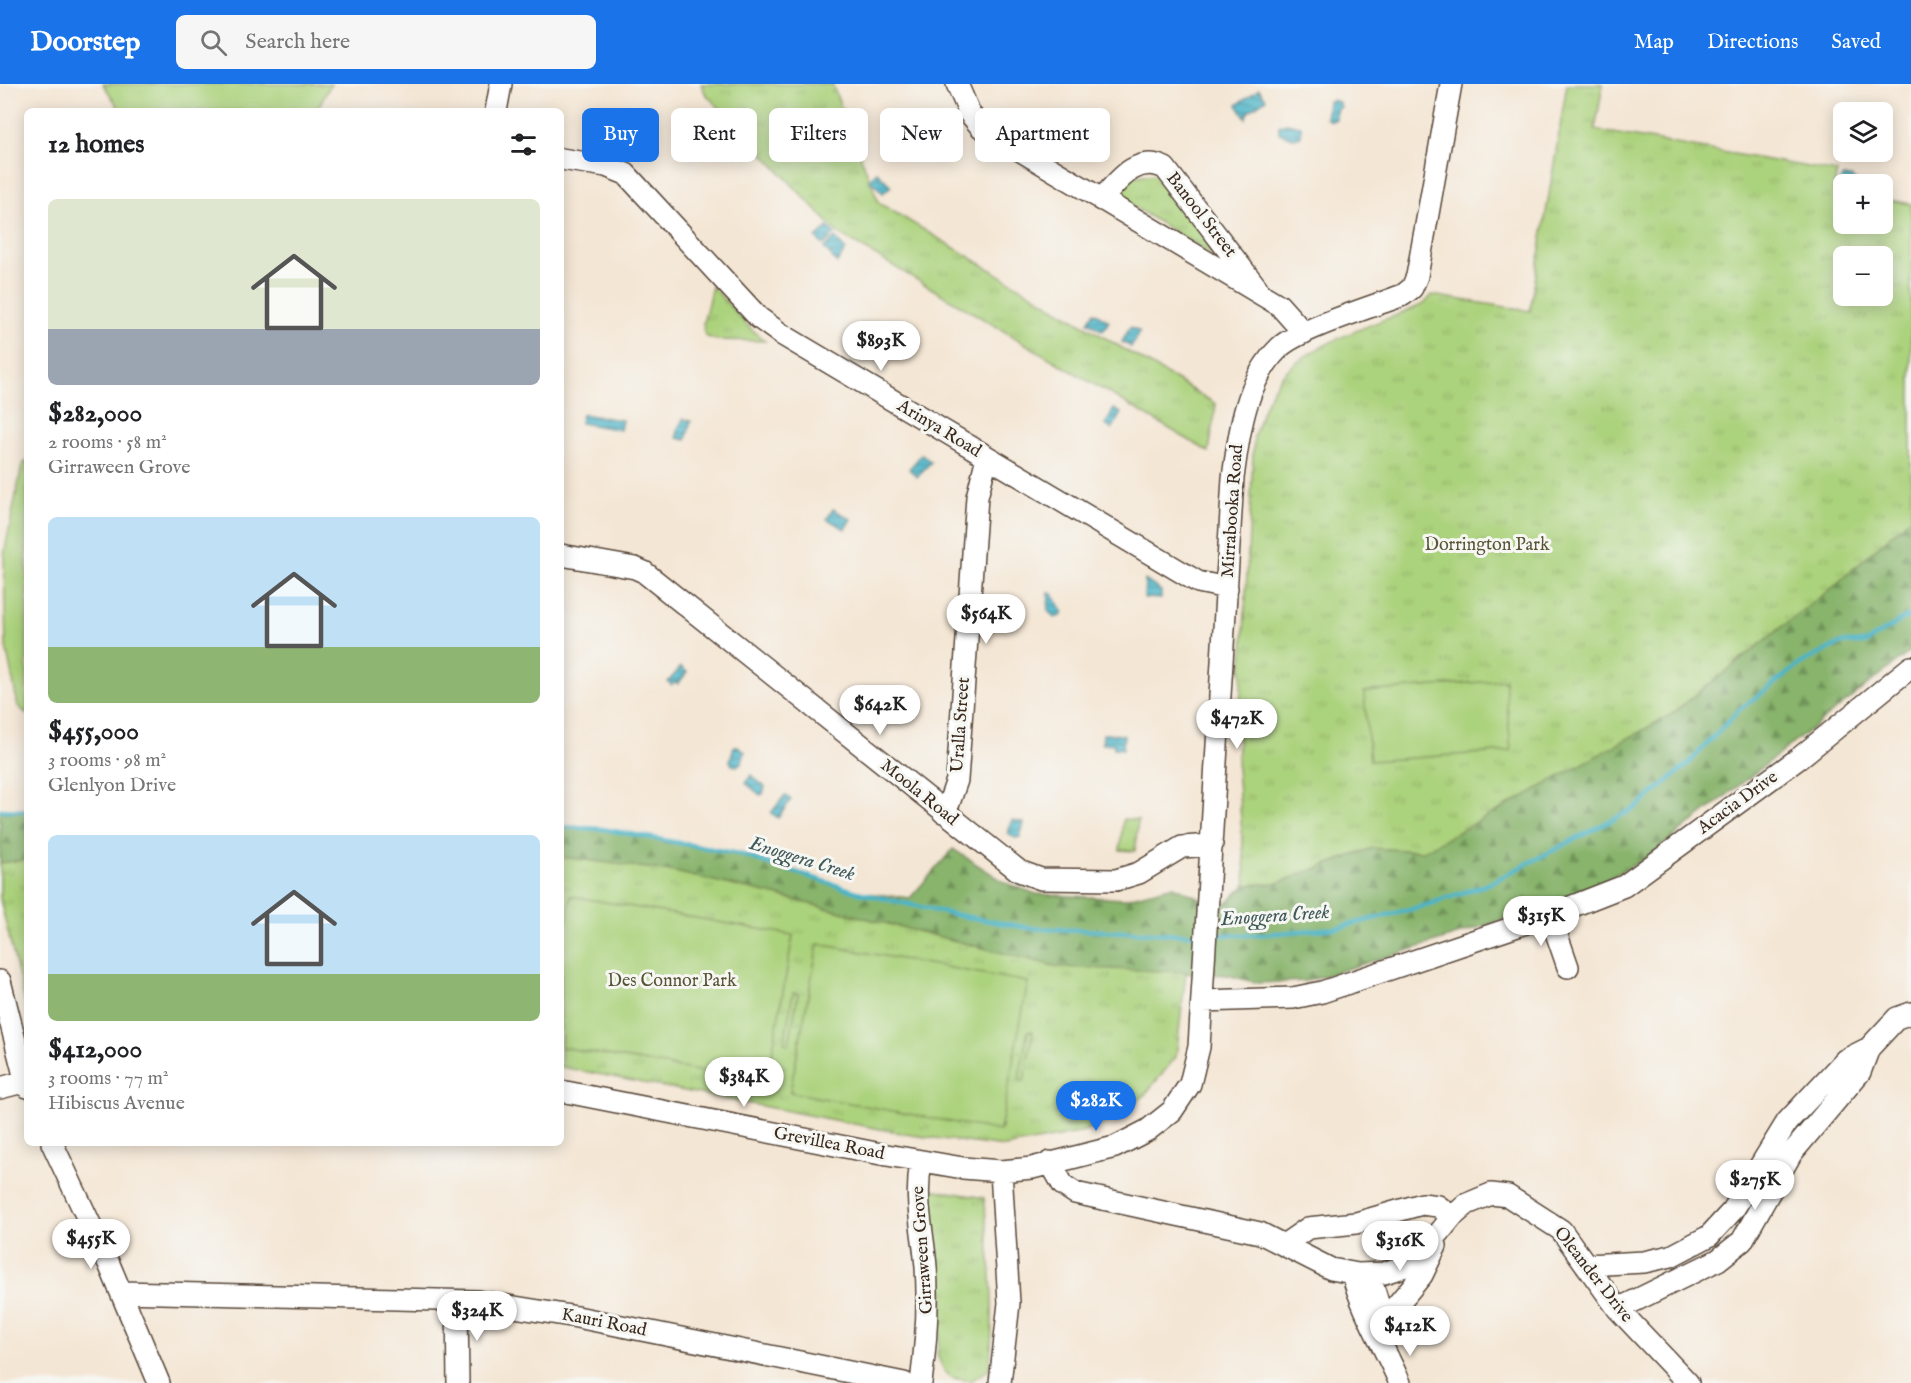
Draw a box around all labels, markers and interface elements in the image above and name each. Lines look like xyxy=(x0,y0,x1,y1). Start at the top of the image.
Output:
search box xyxy=(176,15,596,69)
text: Doorstep xyxy=(30,25,140,60)
icon: search xyxy=(197,26,230,59)
text: Search here xyxy=(245,28,350,56)
text: Map xyxy=(1634,29,1674,56)
text: Directions xyxy=(1707,29,1798,56)
text: Saved xyxy=(1831,29,1881,56)
map controls xyxy=(1833,102,1893,306)
button: layers xyxy=(1833,102,1893,162)
chip: Buy xyxy=(582,108,659,162)
chip: Rent xyxy=(671,108,757,162)
chip: Filters xyxy=(769,108,868,162)
chip: New xyxy=(880,108,963,162)
chip: Apartment xyxy=(975,108,1110,162)
text: 12 homes xyxy=(48,128,144,161)
icon: filters xyxy=(507,128,540,161)
street label: Banool Street xyxy=(1160,168,1242,262)
button: + xyxy=(1833,174,1893,234)
icon: home xyxy=(240,238,348,346)
button: − xyxy=(1833,246,1893,306)
pin: $893K xyxy=(839,321,923,372)
text: $893K xyxy=(856,328,906,353)
street label: Arinya Road xyxy=(892,394,986,463)
text: $282,000 xyxy=(48,397,142,430)
text: 2 rooms · 58 m² xyxy=(48,430,167,455)
street label: Mirrabooka Road xyxy=(1217,443,1249,578)
text: Girraween Grove xyxy=(48,455,191,480)
park label: Dorrington Park xyxy=(1424,534,1550,557)
icon: home xyxy=(240,556,348,664)
pin: $564K xyxy=(944,594,1028,645)
text: $564K xyxy=(961,601,1011,626)
street label: Uralla Street xyxy=(946,677,976,773)
pin: $642K xyxy=(838,685,922,736)
text: $642K xyxy=(853,692,907,717)
pin: $472K xyxy=(1195,699,1279,750)
text: $472K xyxy=(1210,706,1264,731)
text: $455,000 xyxy=(48,715,139,748)
text: 3 rooms · 98 m² xyxy=(48,748,166,773)
street label: Moola Road xyxy=(875,755,963,832)
street label: Acacia Drive xyxy=(1692,766,1783,840)
text: Glenlyon Drive xyxy=(48,773,176,798)
water label: Enoggera Creek xyxy=(745,831,858,888)
icon: home xyxy=(240,874,348,982)
pin: $315K xyxy=(1499,896,1583,947)
water label: Enoggera Creek xyxy=(1219,900,1330,933)
text: $315K xyxy=(1517,903,1565,928)
park label: Des Connor Park xyxy=(607,970,737,993)
text: $412,000 xyxy=(48,1033,142,1066)
pin: $384K xyxy=(702,1057,786,1108)
text: $384K xyxy=(719,1064,769,1089)
text: 3 rooms · 77 m² xyxy=(48,1066,168,1091)
pin: $282K xyxy=(1054,1081,1138,1132)
text: $282K xyxy=(1070,1088,1122,1113)
text: Hibiscus Avenue xyxy=(48,1091,185,1116)
street label: Grevillea Road xyxy=(772,1122,887,1166)
pin: $275K xyxy=(1713,1160,1797,1211)
text: $275K xyxy=(1729,1167,1781,1192)
street label: Girraween Grove xyxy=(907,1185,939,1315)
pin: $455K xyxy=(49,1219,133,1270)
pin: $316K xyxy=(1358,1221,1442,1272)
street label: Oleander Drive xyxy=(1548,1222,1638,1328)
text: $455K xyxy=(66,1226,116,1251)
text: $316K xyxy=(1376,1228,1424,1253)
pin: $324K xyxy=(435,1291,519,1342)
text: $324K xyxy=(451,1298,503,1323)
street label: Kauri Road xyxy=(560,1303,649,1343)
pin: $412K xyxy=(1368,1306,1452,1357)
text: $412K xyxy=(1384,1313,1436,1338)

